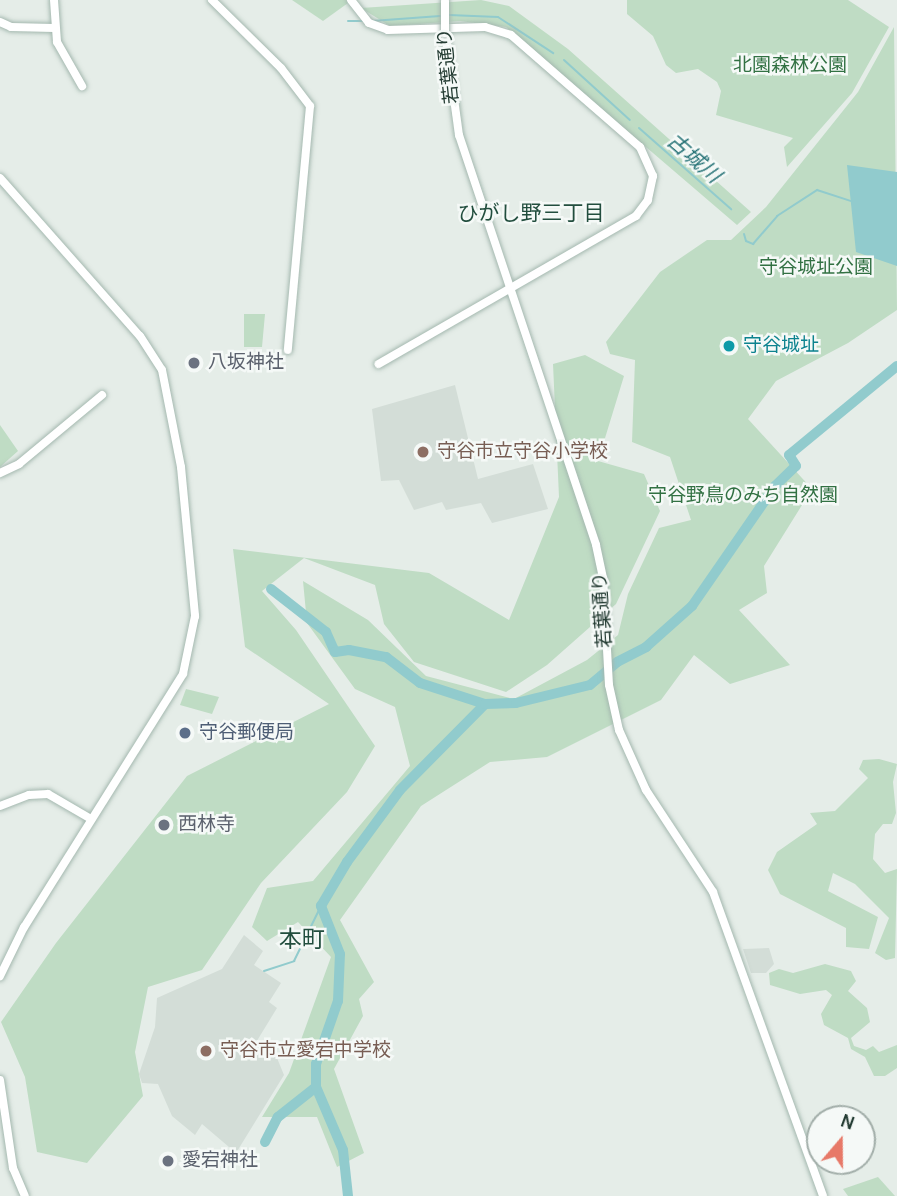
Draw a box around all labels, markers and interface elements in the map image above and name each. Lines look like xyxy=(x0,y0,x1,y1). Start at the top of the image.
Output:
street label: 若葉通り xyxy=(434,27,464,105)
park label: 北園森林公園 xyxy=(733,55,847,77)
water label: 古城川 xyxy=(662,128,726,188)
district label: ひがし野三丁目 xyxy=(458,200,604,226)
park label: 守谷城址公園 xyxy=(759,257,873,279)
place label: 守谷城址 xyxy=(743,335,819,357)
marker: 守谷城址 xyxy=(721,338,737,354)
place label: 八坂神社 xyxy=(208,352,284,374)
marker: 八坂神社 xyxy=(186,355,202,371)
place label: 守谷市立守谷小学校 xyxy=(437,441,608,463)
marker: 守谷市立守谷小学校 xyxy=(415,444,431,460)
park label: 守谷野鳥のみち自然園 xyxy=(648,485,838,507)
street label: 若葉通り xyxy=(589,571,617,649)
place label: 守谷郵便局 xyxy=(199,722,294,744)
marker: 守谷郵便局 xyxy=(177,725,193,741)
place label: 西林寺 xyxy=(178,814,235,836)
marker: 西林寺 xyxy=(156,817,172,833)
district label: 本町 xyxy=(279,926,325,954)
place label: 守谷市立愛宕中学校 xyxy=(220,1040,391,1062)
marker: 守谷市立愛宕中学校 xyxy=(198,1043,214,1059)
north arrow xyxy=(806,1105,876,1175)
text: N xyxy=(837,1109,858,1135)
place label: 愛宕神社 xyxy=(182,1150,258,1172)
marker: 愛宕神社 xyxy=(160,1153,176,1169)

